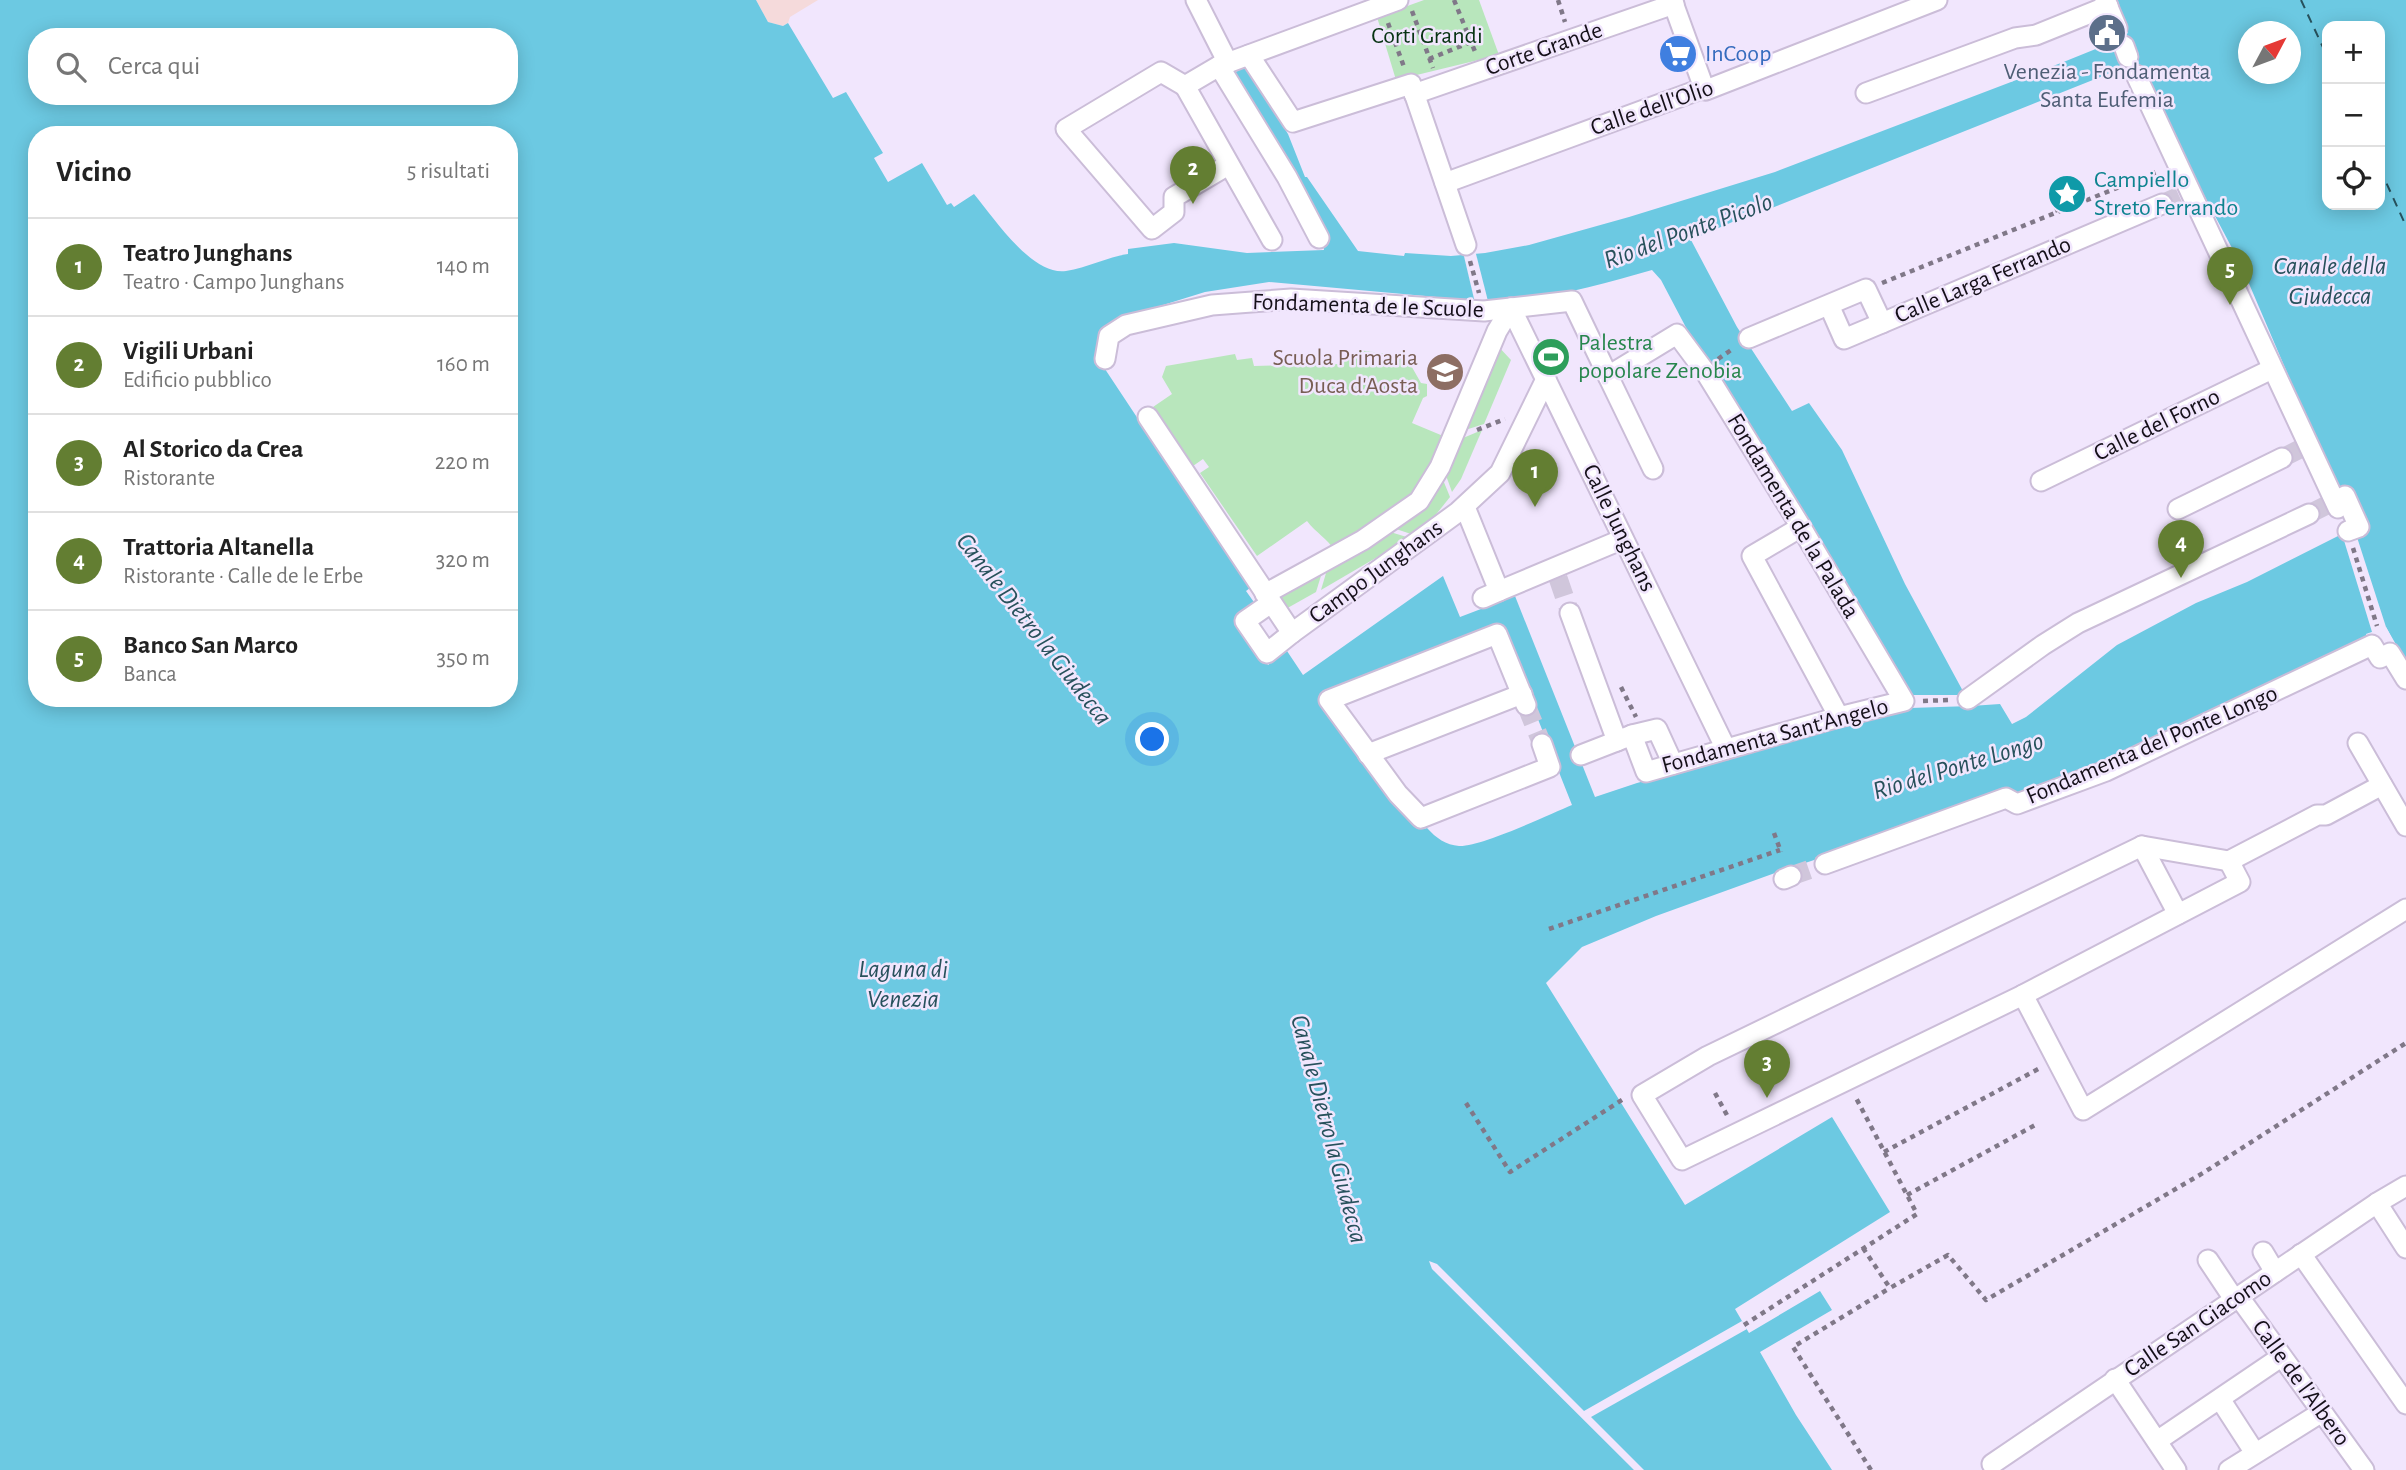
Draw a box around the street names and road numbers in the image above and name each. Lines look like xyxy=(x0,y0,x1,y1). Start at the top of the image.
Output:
street label: Corte Grande xyxy=(1483,18,1605,80)
street label: Calle dell'Olio xyxy=(1587,76,1717,140)
street label: Calle Larga Ferrando xyxy=(1891,232,2075,328)
street label: Fondamenta de le Scuole xyxy=(1252,290,1484,322)
street label: Calle del Forno xyxy=(2090,384,2224,466)
street label: Fondamenta de la Palada xyxy=(1722,410,1864,622)
street label: Calle Junghans xyxy=(1578,461,1660,595)
street label: Campo Junghans xyxy=(1305,516,1447,628)
street label: Fondamenta del Ponte Longo xyxy=(2023,681,2281,809)
street label: Fondamenta Sant'Angelo xyxy=(1659,694,1891,778)
street label: Calle San Giacomo xyxy=(2120,1266,2276,1382)
street label: Calle de l'Albero xyxy=(2247,1316,2355,1450)

